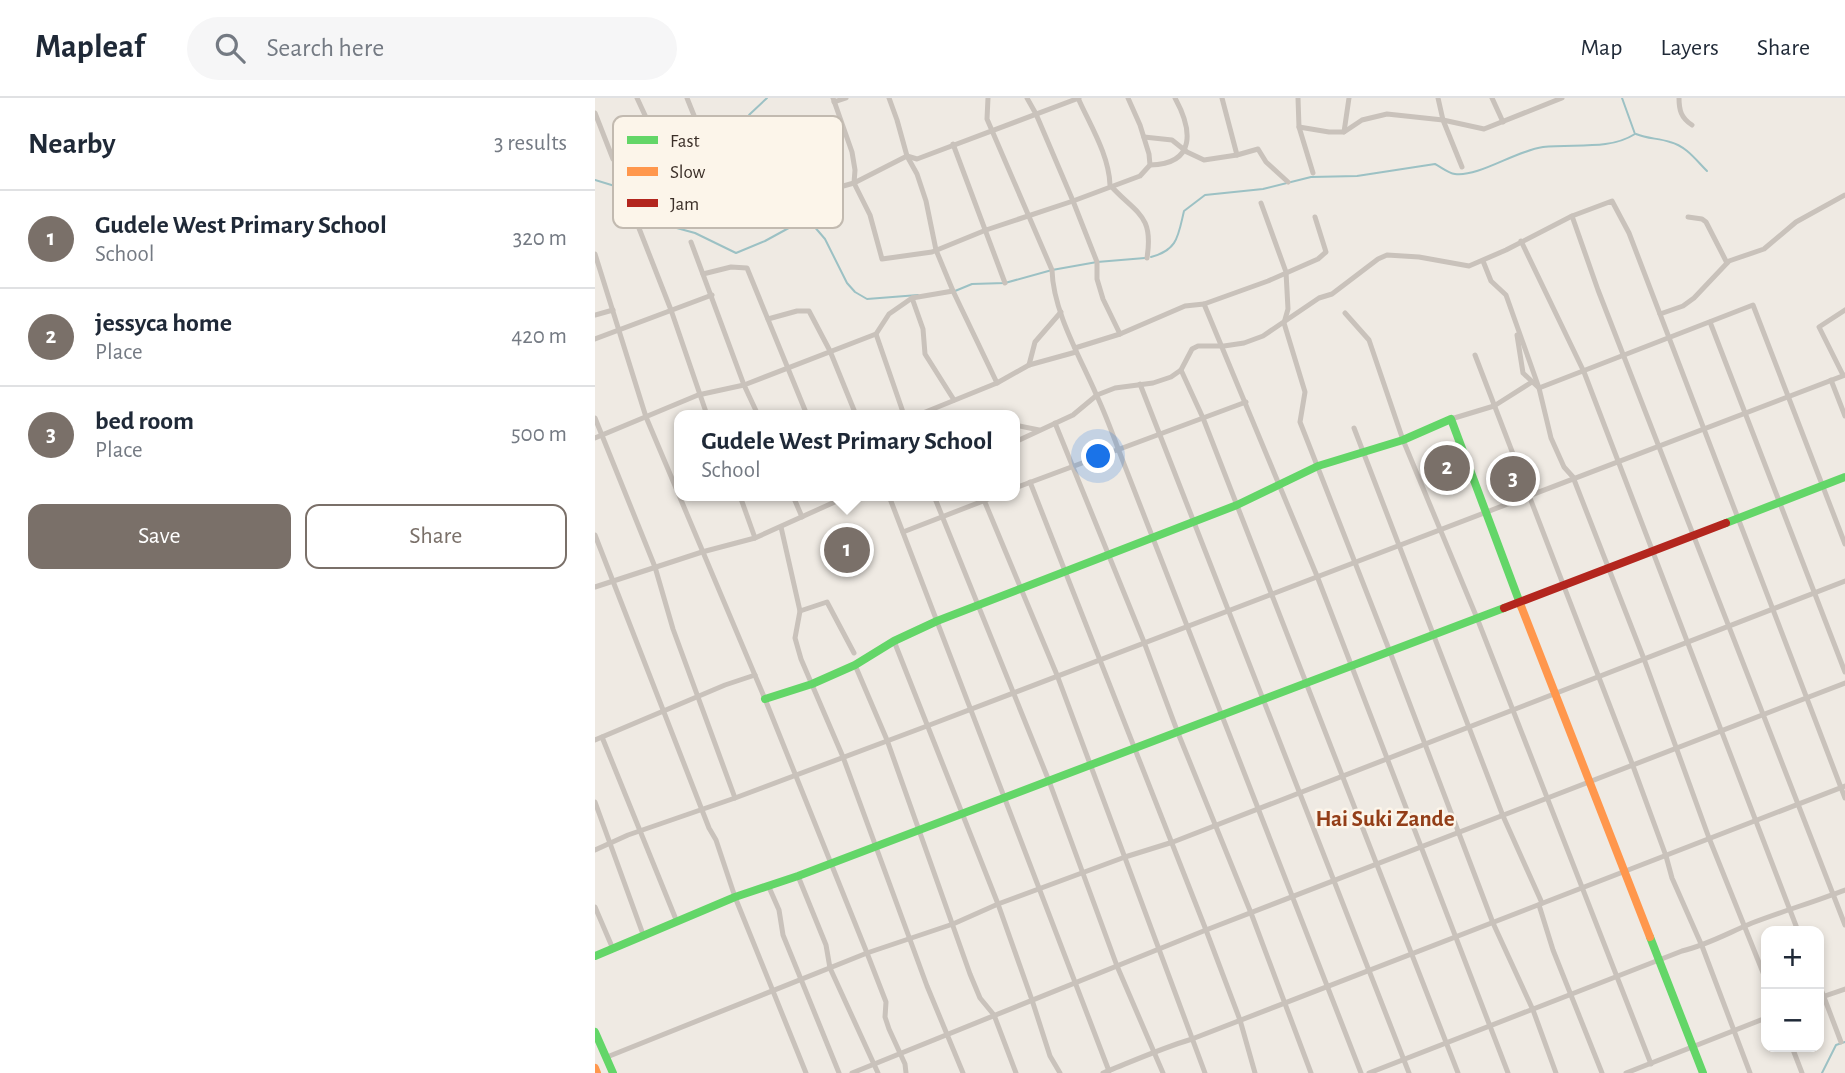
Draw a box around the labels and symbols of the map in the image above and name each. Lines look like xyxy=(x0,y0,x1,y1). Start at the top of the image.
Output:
legend xyxy=(613,116,843,228)
text: Fast xyxy=(670,132,700,151)
text: Slow xyxy=(670,163,706,182)
text: Jam xyxy=(670,195,699,214)
your location xyxy=(1081,439,1115,473)
pin: 2 xyxy=(1424,442,1470,494)
pin: 3 xyxy=(1490,453,1536,505)
pin: 1 xyxy=(824,524,870,576)
district label: Hai Suki Zande xyxy=(1315,808,1455,831)

